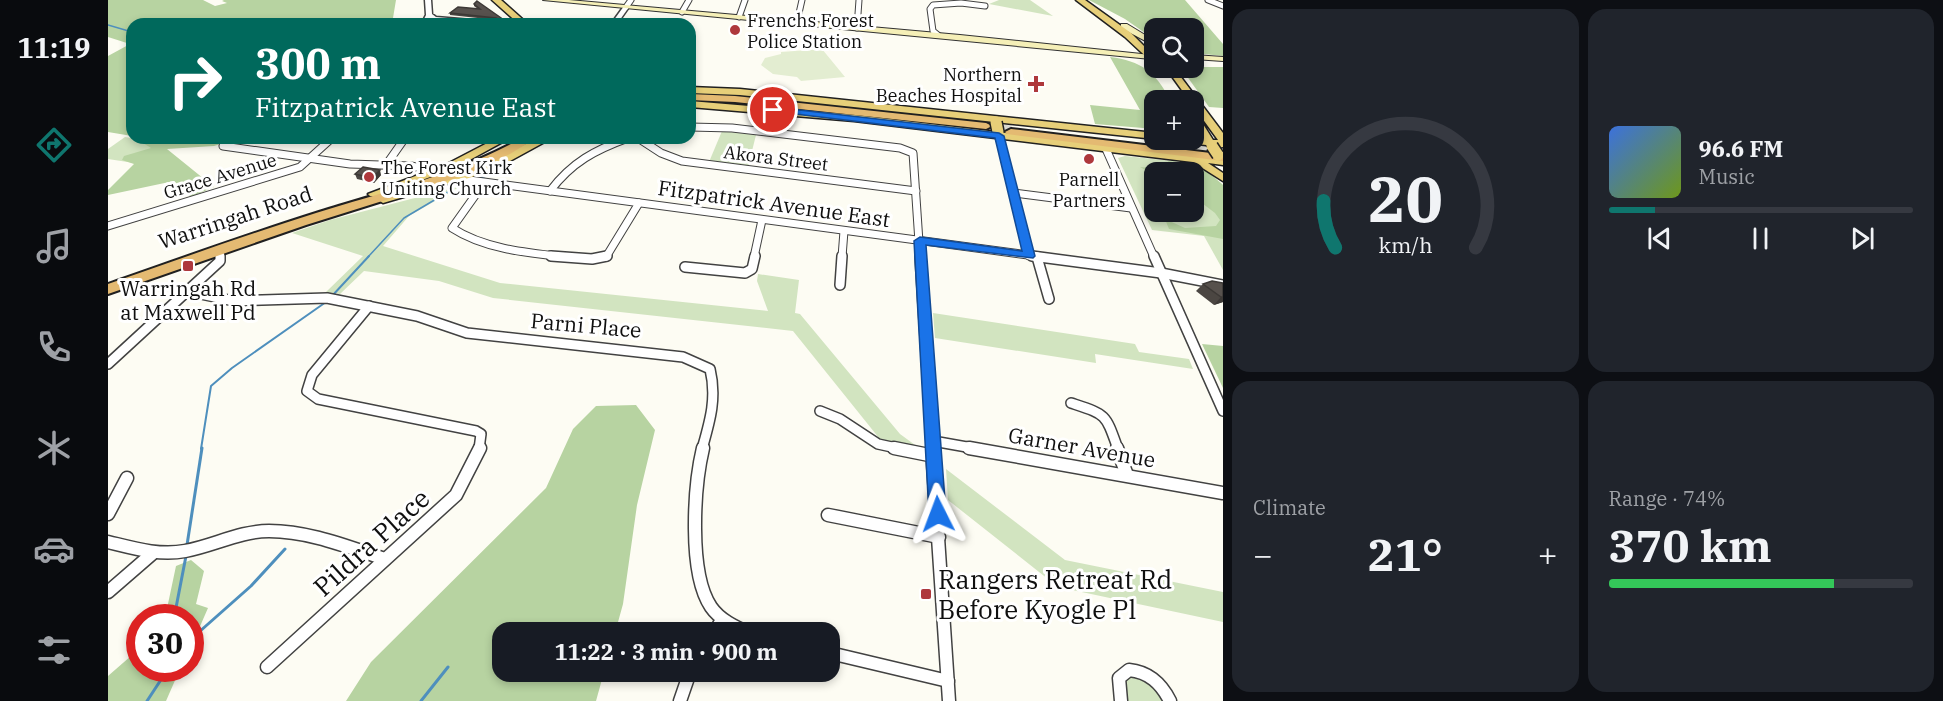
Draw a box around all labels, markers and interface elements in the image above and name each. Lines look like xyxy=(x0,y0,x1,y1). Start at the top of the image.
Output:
place label: Frenchs Forest Police Station xyxy=(747,9,874,53)
map controls xyxy=(1144,18,1204,222)
button: search xyxy=(1144,18,1204,78)
marker: Frenchs Forest Police Station xyxy=(728,23,742,37)
text: 11:19 xyxy=(18,30,90,65)
text: 300 m xyxy=(255,36,381,91)
icon: right xyxy=(156,42,234,120)
place label: Northern Beaches Hospital xyxy=(876,63,1022,107)
marker: Northern Beaches Hospital xyxy=(1027,75,1045,93)
pin xyxy=(747,84,798,135)
text: Fitzpatrick Avenue East xyxy=(255,89,556,124)
button: + xyxy=(1144,90,1204,150)
icon: arrive xyxy=(756,93,789,126)
icon: directions xyxy=(33,124,75,166)
text: 96.6 FM xyxy=(1699,134,1783,163)
street label: Akora Street xyxy=(722,140,830,176)
street label: Grace Avenue xyxy=(161,148,279,204)
marker: Parnell Partners xyxy=(1082,152,1096,166)
place label: The Forest Kirk Uniting Church xyxy=(381,156,513,200)
text: 20 xyxy=(1368,158,1443,239)
button: − xyxy=(1144,162,1204,222)
text: Music xyxy=(1699,163,1755,190)
place label: Parnell Partners xyxy=(1052,168,1126,212)
marker: The Forest Kirk Uniting Church xyxy=(362,170,376,184)
street label: Fitzpatrick Avenue East xyxy=(656,173,892,233)
street label: Warringah Road xyxy=(155,179,316,255)
icon: previous xyxy=(1643,222,1676,255)
icon: pause xyxy=(1744,222,1777,255)
icon: next xyxy=(1846,222,1879,255)
icon: music xyxy=(33,225,75,267)
text: km/h xyxy=(1378,231,1432,259)
marker: Warringah Rd at Maxwell Pd xyxy=(181,259,195,273)
place label: Warringah Rd at Maxwell Pd xyxy=(120,274,257,326)
street label: Parni Place xyxy=(529,306,643,344)
icon: phone xyxy=(33,326,75,368)
street label: Garner Avenue xyxy=(1006,420,1158,474)
icon: climate xyxy=(33,427,75,469)
street label: Pildra Place xyxy=(306,481,436,603)
position arrow xyxy=(906,482,970,546)
text: Range · 74% xyxy=(1609,485,1725,512)
text: Climate xyxy=(1253,494,1326,521)
text: 370 km xyxy=(1609,516,1772,574)
text: 21° xyxy=(1368,525,1443,583)
icon: car xyxy=(33,528,75,570)
text: − xyxy=(1253,533,1273,576)
text: + xyxy=(1538,533,1558,576)
place label: Rangers Retreat Rd Before Kyogle Pl xyxy=(938,562,1172,626)
marker: Rangers Retreat Rd Before Kyogle Pl xyxy=(919,587,933,601)
speed limit sign: 30 xyxy=(126,604,204,682)
icon: filters xyxy=(33,629,75,671)
text: 11:22 · 3 min · 900 m xyxy=(554,637,778,666)

